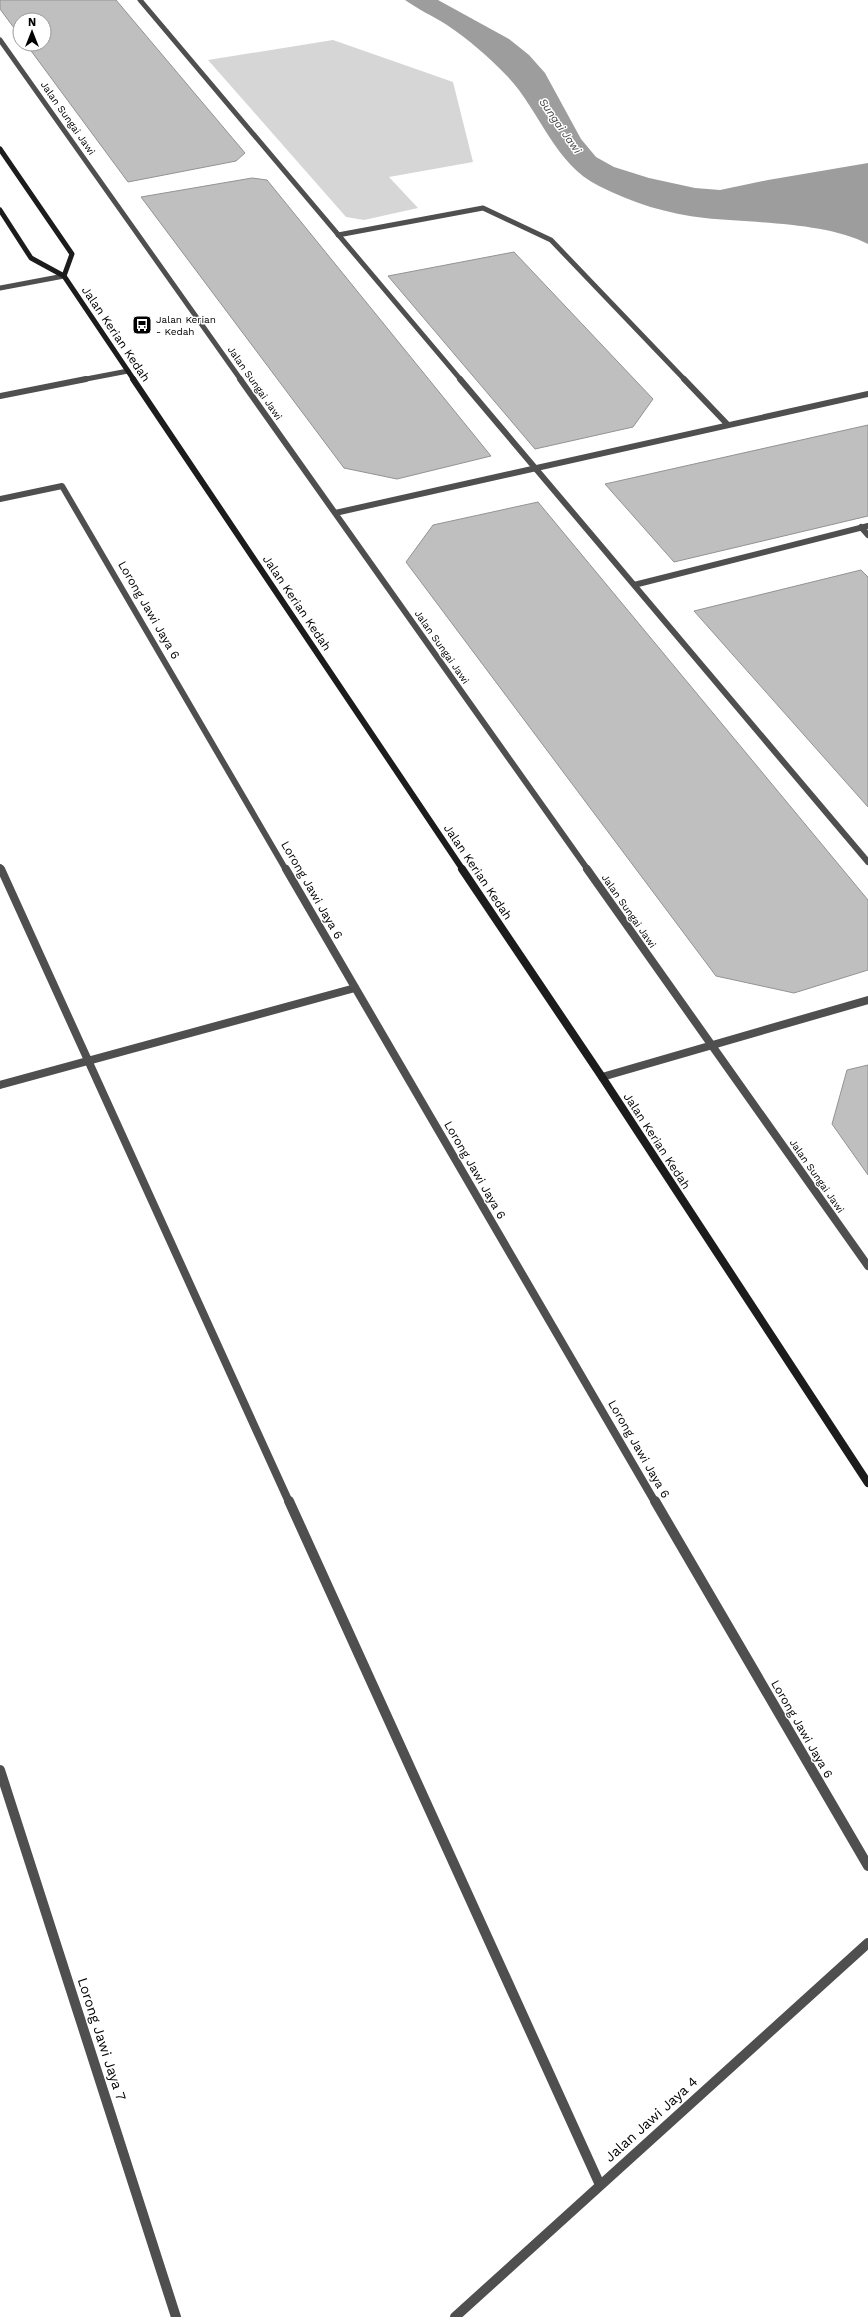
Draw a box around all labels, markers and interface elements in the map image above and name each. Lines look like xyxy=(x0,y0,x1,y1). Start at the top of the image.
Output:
north arrow xyxy=(12,12,52,52)
text: N xyxy=(28,16,36,29)
street label: Jalan Sungai Jawi xyxy=(39,79,97,157)
water label: Sungai Jawi xyxy=(536,96,584,157)
street label: Jalan Kerian Kedah xyxy=(79,284,153,384)
bus stop icon: Jalan Kerian - Kedah xyxy=(131,314,153,336)
place label: Jalan Kerian - Kedah xyxy=(156,314,216,337)
street label: Jalan Sungai Jawi xyxy=(226,344,284,422)
street label: Jalan Kerian Kedah xyxy=(260,553,334,653)
street label: Lorong Jawi Jaya 6 xyxy=(115,558,183,662)
street label: Jalan Sungai Jawi xyxy=(413,608,471,686)
street label: Jalan Kerian Kedah xyxy=(441,822,515,922)
street label: Lorong Jawi Jaya 6 xyxy=(278,838,346,942)
street label: Jalan Sungai Jawi xyxy=(600,872,658,950)
street label: Jalan Kerian Kedah xyxy=(621,1090,693,1192)
street label: Lorong Jawi Jaya 6 xyxy=(441,1118,509,1222)
street label: Jalan Sungai Jawi xyxy=(788,1137,846,1215)
street label: Lorong Jawi Jaya 6 xyxy=(605,1397,673,1501)
street label: Lorong Jawi Jaya 6 xyxy=(768,1677,836,1781)
street label: Lorong Jawi Jaya 7 xyxy=(75,1976,129,2103)
street label: Jalan Jawi Jaya 4 xyxy=(601,2073,701,2165)

